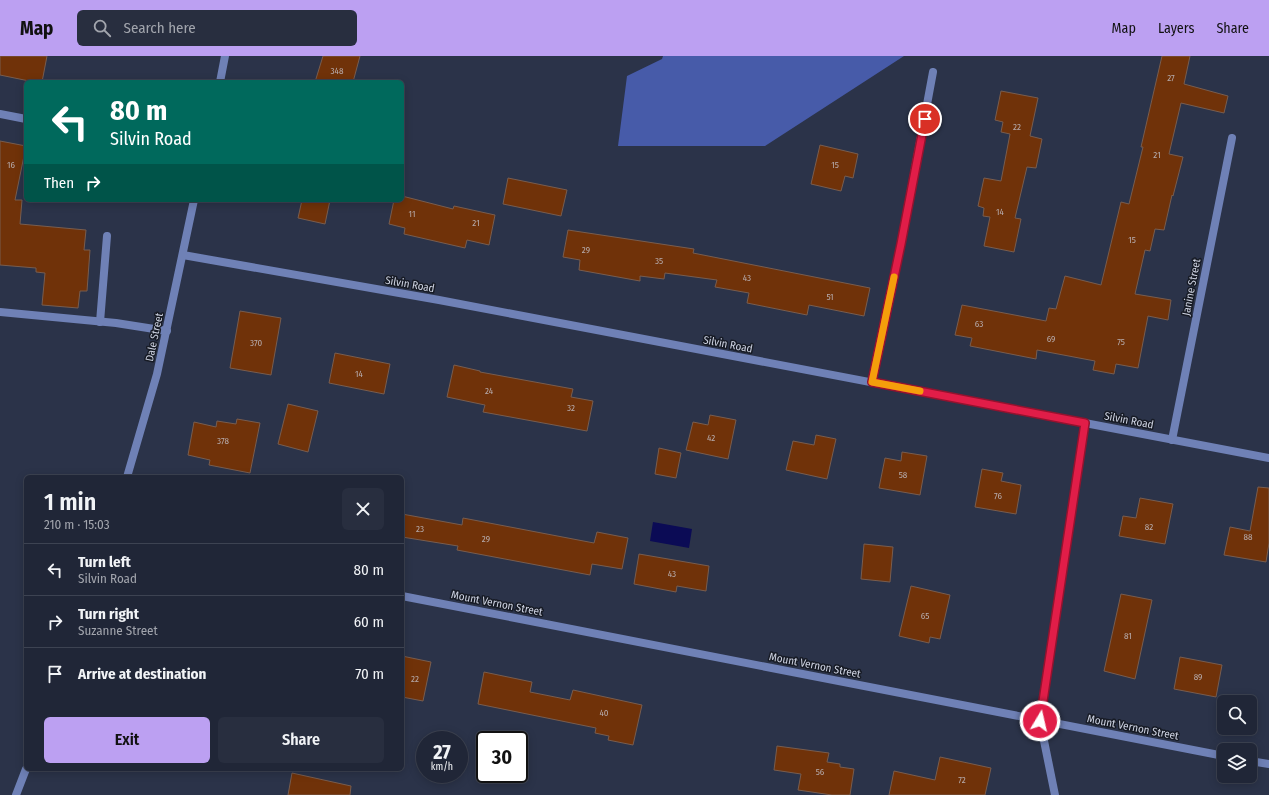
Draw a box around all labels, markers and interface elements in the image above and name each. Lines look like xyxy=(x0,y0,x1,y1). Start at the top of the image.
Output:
search box xyxy=(77,10,357,46)
text: Map xyxy=(20,17,53,40)
icon: search xyxy=(91,17,113,39)
text: Search here xyxy=(123,19,196,37)
text: Map xyxy=(1112,20,1136,37)
text: Layers xyxy=(1158,20,1194,37)
text: Share xyxy=(1216,20,1249,37)
house number: 348 xyxy=(331,66,344,76)
house number: 27 xyxy=(1167,73,1175,83)
text: 80 m xyxy=(110,94,167,127)
icon: left xyxy=(44,96,96,148)
pin xyxy=(908,102,942,136)
icon: arrive xyxy=(914,108,936,130)
house number: 22 xyxy=(1013,122,1021,132)
text: Silvin Road xyxy=(110,128,192,150)
house number: 21 xyxy=(1153,150,1161,160)
house number: 16 xyxy=(7,160,16,170)
house number: 15 xyxy=(831,160,839,170)
icon: right xyxy=(82,172,104,194)
text: Then xyxy=(44,174,74,192)
house number: 14 xyxy=(996,207,1005,217)
house number: 11 xyxy=(409,209,415,219)
house number: 21 xyxy=(472,218,480,228)
house number: 15 xyxy=(1128,235,1136,245)
house number: 29 xyxy=(582,245,590,255)
house number: 35 xyxy=(655,256,663,266)
street label: Janine Street xyxy=(1180,257,1203,317)
house number: 43 xyxy=(743,273,751,283)
street label: Silvin Road xyxy=(384,274,436,295)
house number: 51 xyxy=(826,292,834,302)
street label: Dale Street xyxy=(143,311,166,363)
house number: 63 xyxy=(975,319,983,329)
street label: Silvin Road xyxy=(702,333,754,356)
house number: 69 xyxy=(1047,334,1055,344)
house number: 75 xyxy=(1117,337,1125,347)
house number: 370 xyxy=(250,338,262,348)
house number: 14 xyxy=(355,369,364,379)
house number: 24 xyxy=(485,386,494,396)
house number: 32 xyxy=(567,403,575,413)
street label: Silvin Road xyxy=(1103,409,1155,432)
house number: 42 xyxy=(707,433,715,443)
house number: 378 xyxy=(217,436,229,446)
house number: 58 xyxy=(899,470,908,480)
text: 1 min xyxy=(44,488,96,516)
button: close xyxy=(342,488,384,530)
house number: 76 xyxy=(994,491,1002,501)
text: 210 m · 15:03 xyxy=(44,517,110,532)
house number: 82 xyxy=(1145,522,1153,532)
house number: 23 xyxy=(416,524,424,534)
house number: 88 xyxy=(1243,532,1253,542)
house number: 29 xyxy=(482,534,490,544)
text: Turn left xyxy=(78,553,131,571)
icon: left xyxy=(44,559,66,581)
text: 80 m xyxy=(354,561,384,579)
house number: 43 xyxy=(668,569,676,579)
text: Silvin Road xyxy=(78,571,137,586)
street label: Mount Vernon Street xyxy=(450,588,544,619)
text: Turn right xyxy=(78,605,139,623)
icon: right xyxy=(44,611,66,633)
house number: 65 xyxy=(921,611,929,621)
text: 60 m xyxy=(354,613,384,631)
text: Suzanne Street xyxy=(78,623,158,638)
house number: 81 xyxy=(1124,631,1132,641)
street label: Mount Vernon Street xyxy=(768,650,862,681)
icon: arrive xyxy=(44,663,66,685)
text: Arrive at destination xyxy=(78,665,206,683)
text: 70 m xyxy=(355,665,384,683)
house number: 89 xyxy=(1194,672,1202,682)
house number: 22 xyxy=(411,674,419,684)
map controls xyxy=(1217,695,1257,783)
button: search xyxy=(1217,695,1257,735)
position arrow xyxy=(1019,700,1061,742)
house number: 40 xyxy=(599,708,609,718)
street label: Mount Vernon Street xyxy=(1086,712,1180,743)
button: Exit xyxy=(44,717,210,763)
button: Share xyxy=(218,717,384,763)
speed limit sign: 30 xyxy=(476,731,528,783)
text: 27 xyxy=(433,740,451,764)
button: layers xyxy=(1217,743,1257,783)
text: km/h xyxy=(431,761,453,773)
house number: 56 xyxy=(816,767,825,777)
house number: 72 xyxy=(958,775,966,785)

